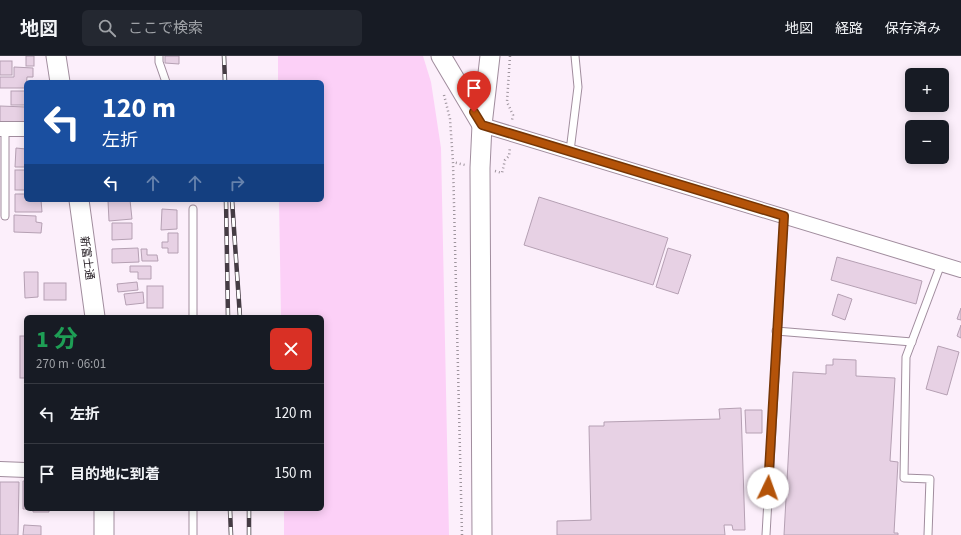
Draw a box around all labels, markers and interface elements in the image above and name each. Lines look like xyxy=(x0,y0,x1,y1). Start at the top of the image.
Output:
search box xyxy=(82,10,362,46)
text: 地図 xyxy=(20,16,58,43)
icon: search xyxy=(96,17,118,39)
text: ここで検索 xyxy=(128,18,203,39)
text: 地図 xyxy=(785,19,813,39)
text: 経路 xyxy=(835,19,863,39)
text: 保存済み xyxy=(885,19,941,39)
map controls xyxy=(905,68,949,164)
button: + xyxy=(905,68,949,112)
pin xyxy=(457,71,491,112)
icon: arrive xyxy=(463,77,485,99)
text: 120 m xyxy=(102,88,176,128)
icon: left xyxy=(36,96,88,148)
button: − xyxy=(905,120,949,164)
text: 左折 xyxy=(102,128,138,153)
icon: left xyxy=(100,172,122,194)
icon: ahead xyxy=(142,172,164,194)
icon: ahead xyxy=(184,172,206,194)
icon: right xyxy=(226,172,248,194)
street label: 新富士通 xyxy=(77,235,97,281)
text: 1 分 xyxy=(36,322,77,357)
button: close xyxy=(270,328,312,370)
text: 270 m · 06:01 xyxy=(36,355,106,373)
icon: left xyxy=(36,403,58,425)
text: 120 m xyxy=(274,403,312,424)
text: 左折 xyxy=(70,404,100,425)
icon: arrive xyxy=(36,463,58,485)
text: 150 m xyxy=(274,463,312,484)
text: 目的地に到着 xyxy=(70,464,160,485)
position arrow xyxy=(747,467,789,509)

